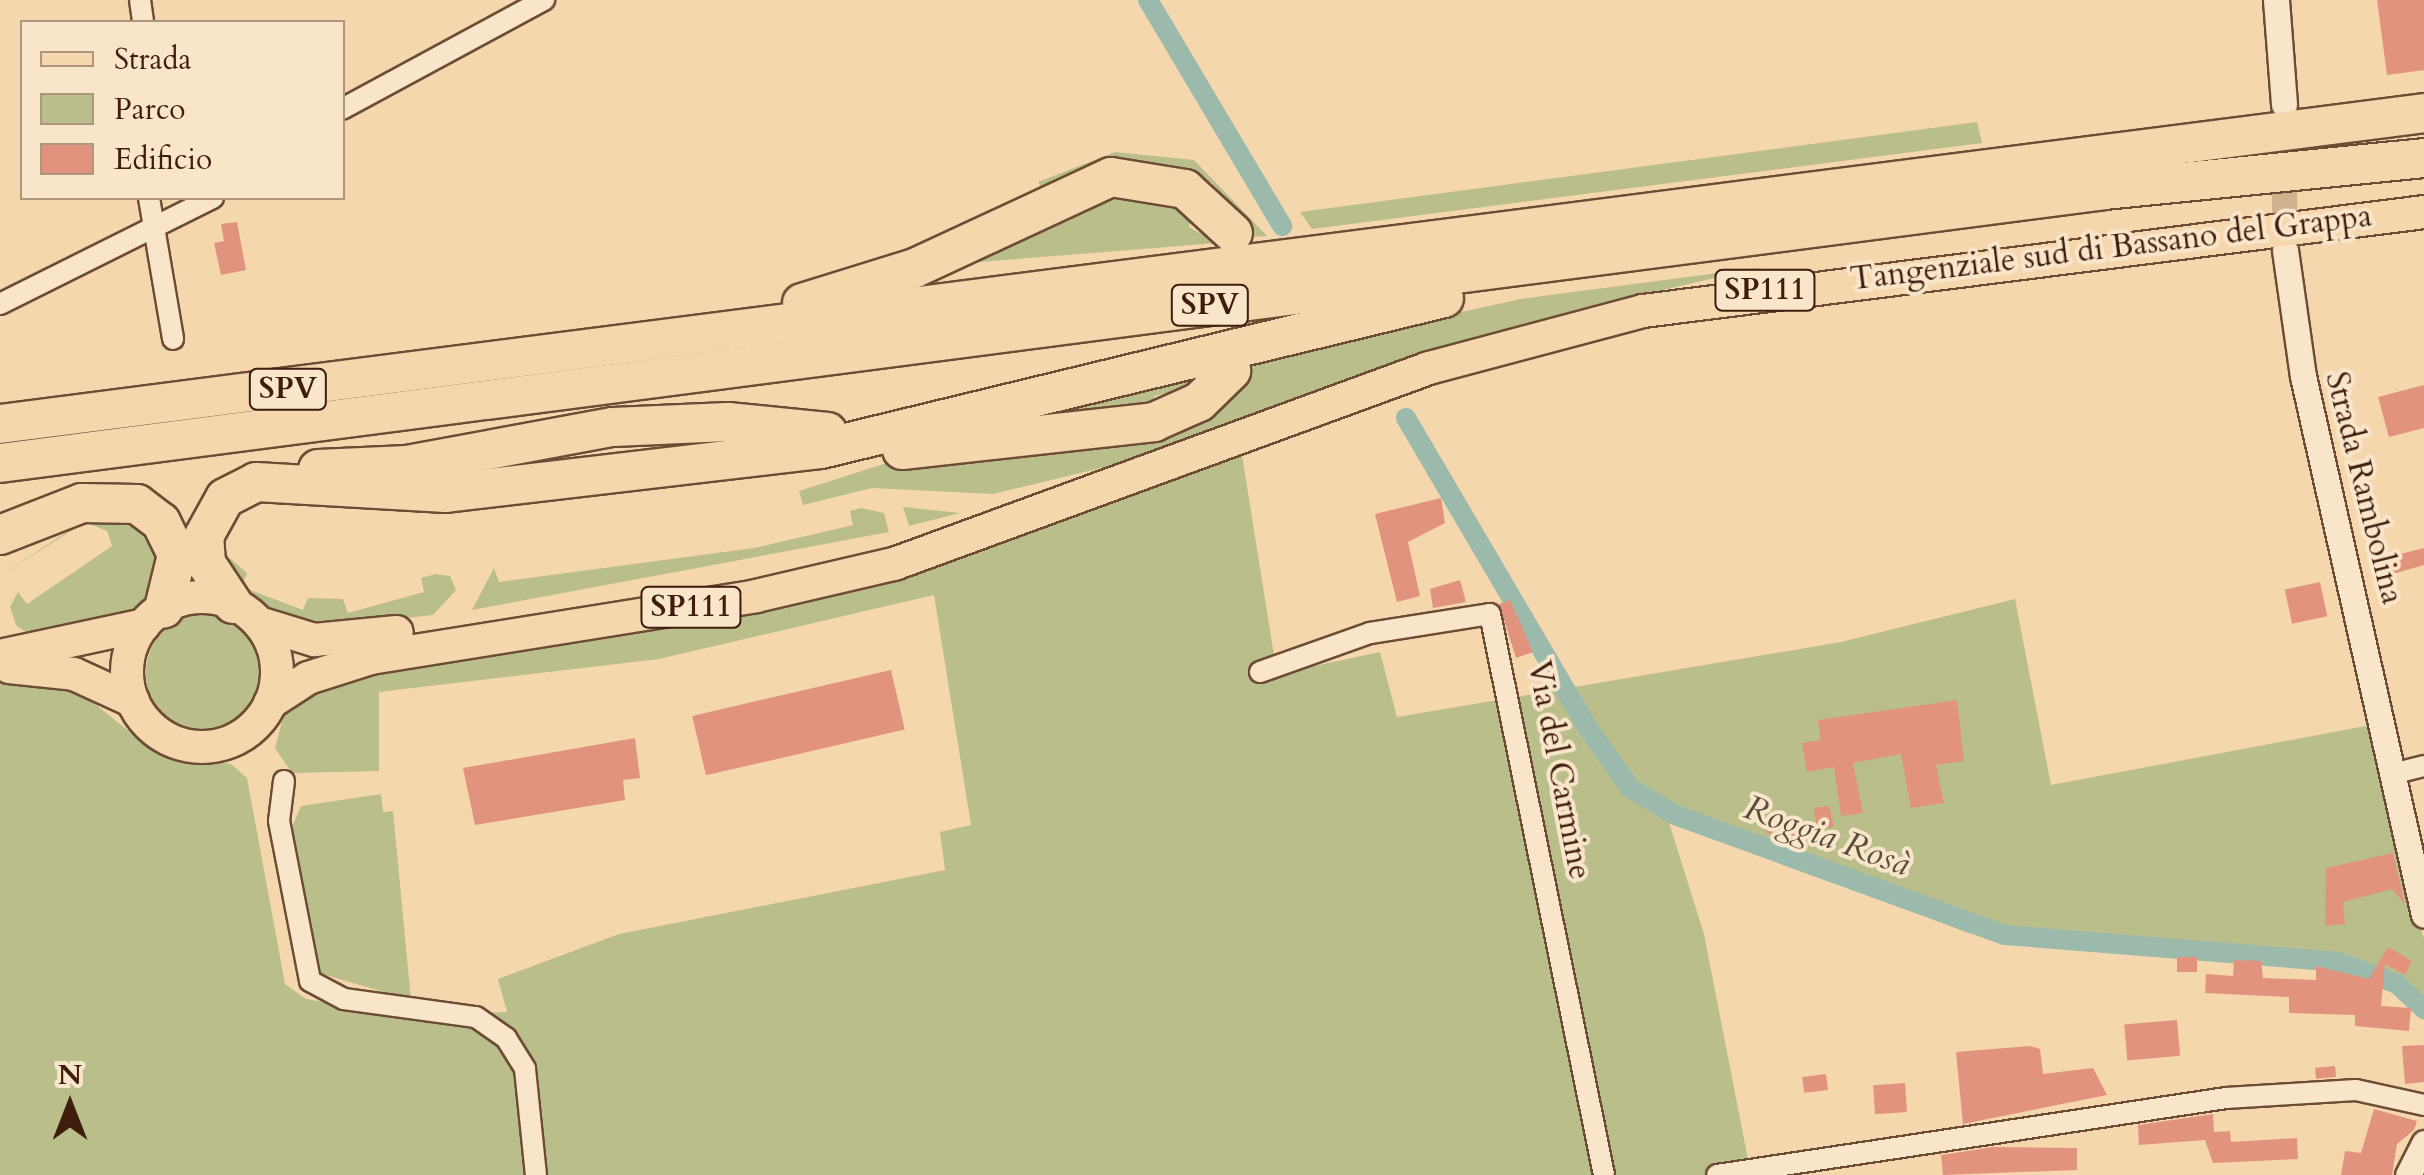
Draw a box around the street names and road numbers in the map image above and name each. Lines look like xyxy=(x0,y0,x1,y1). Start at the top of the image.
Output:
street label: Tangenziale sud di Bassano del Grappa xyxy=(1848,197,2374,299)
road number: SP111 xyxy=(1712,265,1818,315)
road number: SPV xyxy=(1170,280,1250,330)
road number: SPV xyxy=(248,364,328,414)
street label: Strada Rambolina xyxy=(2317,368,2411,608)
road number: SP111 xyxy=(638,582,744,632)
street label: Via del Carmine xyxy=(1519,657,1599,883)

